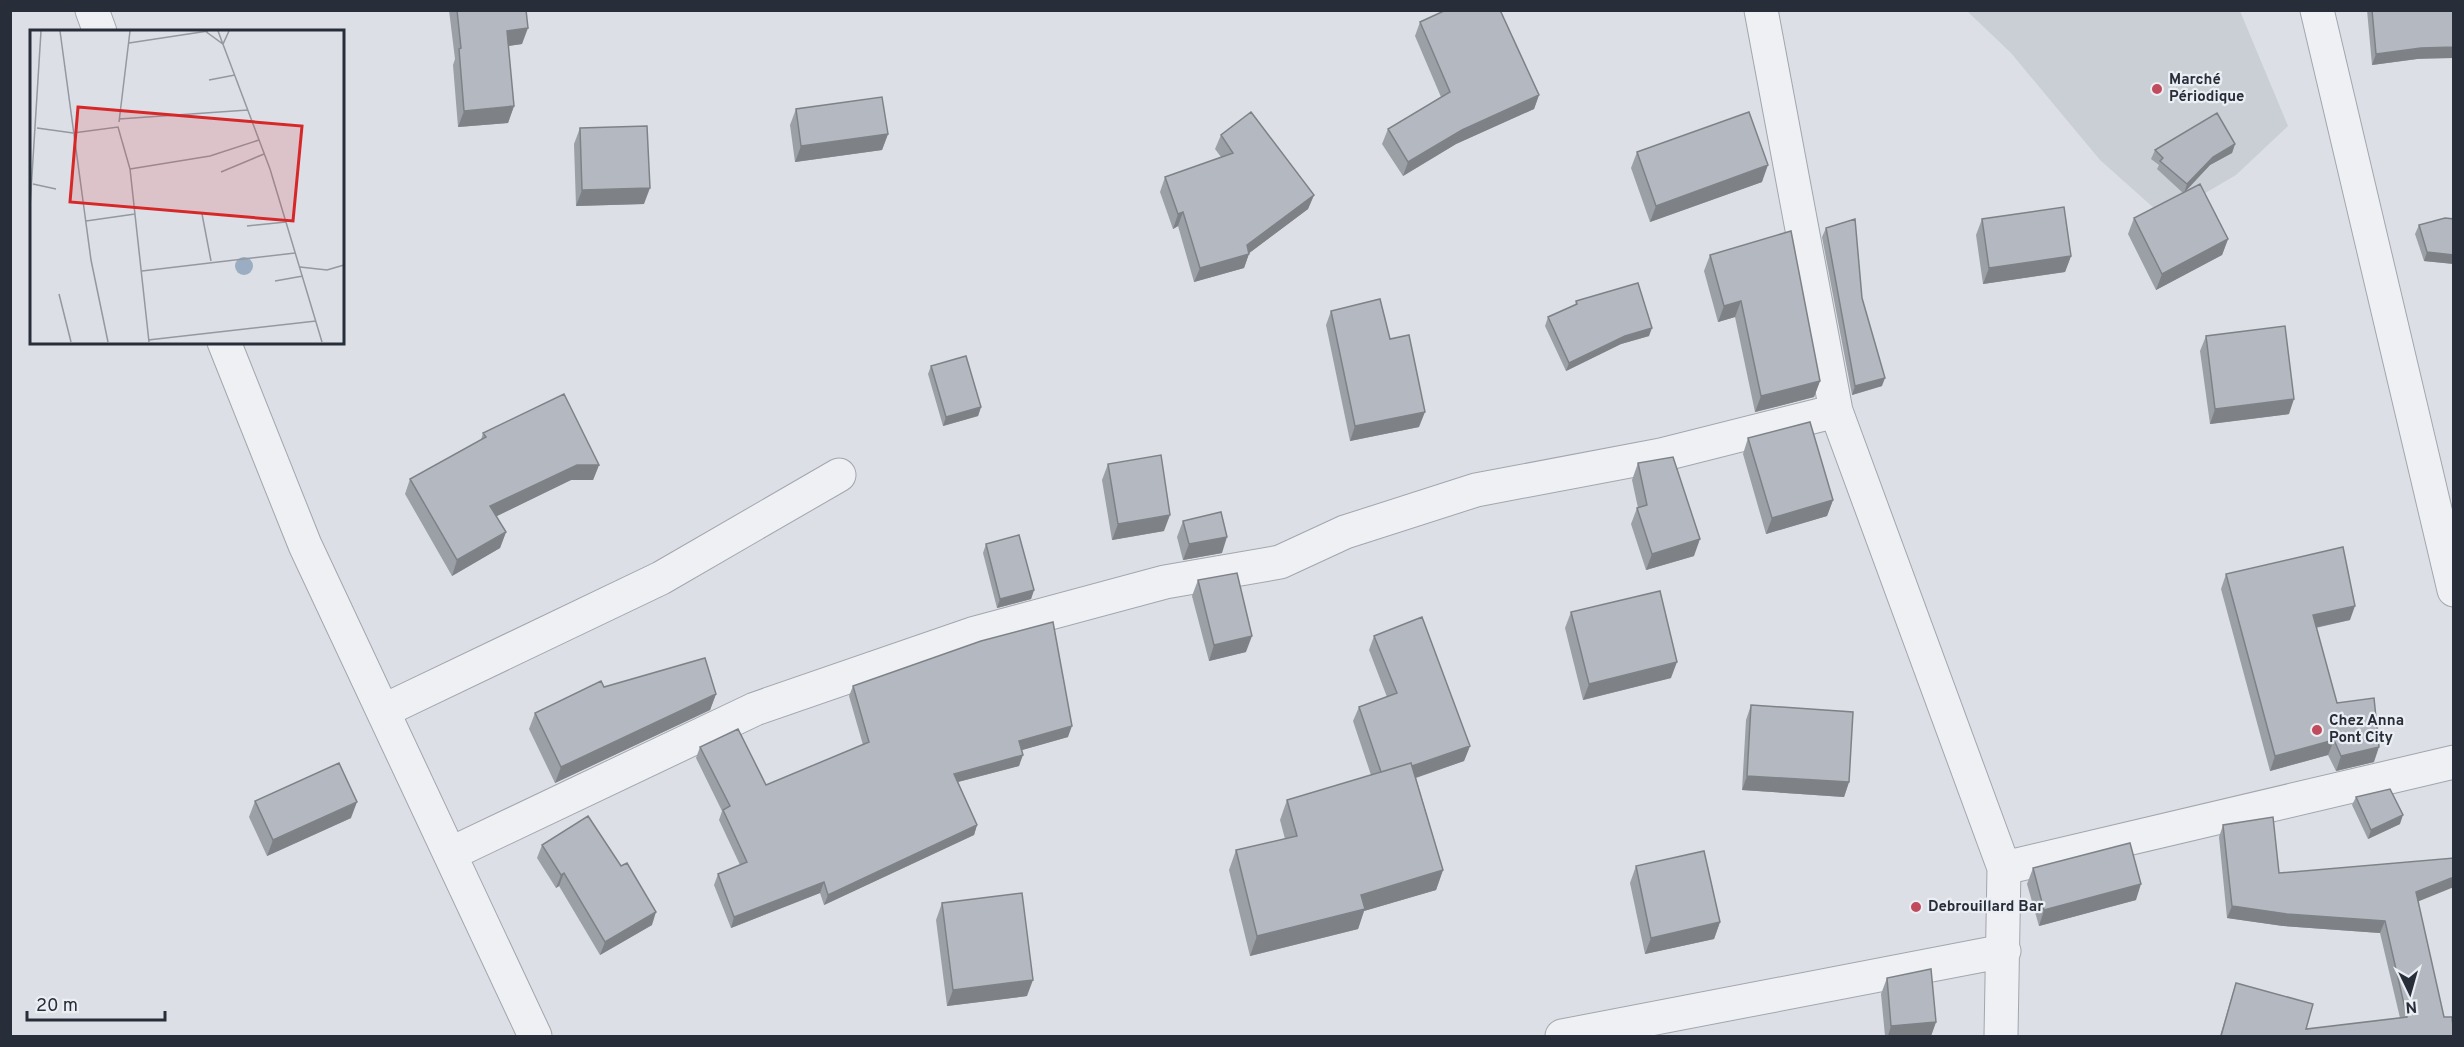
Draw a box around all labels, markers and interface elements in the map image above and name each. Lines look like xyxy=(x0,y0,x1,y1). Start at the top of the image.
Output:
inset map xyxy=(30,30,344,344)
place label: Marché Périodique xyxy=(2169,71,2244,107)
marker: Marché Périodique xyxy=(2150,82,2164,96)
place label: Chez Anna Pont City xyxy=(2329,712,2404,748)
marker: Chez Anna Pont City xyxy=(2310,723,2324,737)
place label: Debrouillard Bar xyxy=(1928,898,2044,917)
marker: Debrouillard Bar xyxy=(1909,900,1923,914)
north arrow xyxy=(2380,963,2440,1023)
scale bar xyxy=(27,984,165,1022)
text: 20 m xyxy=(36,995,78,1018)
text: N xyxy=(2405,995,2418,1016)

